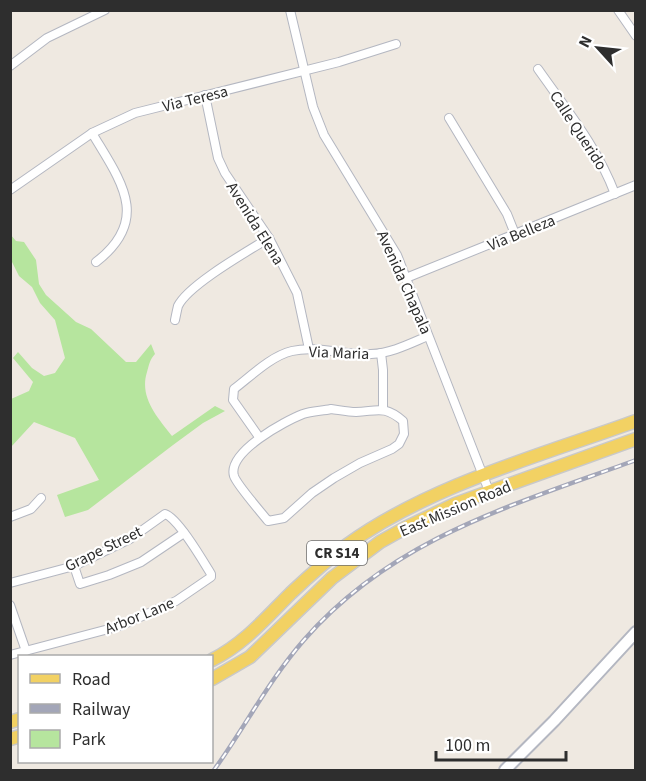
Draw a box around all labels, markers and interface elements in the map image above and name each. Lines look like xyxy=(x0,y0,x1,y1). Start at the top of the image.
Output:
north arrow xyxy=(568,18,628,78)
text: N xyxy=(573,32,598,51)
street label: Via Teresa xyxy=(160,80,230,118)
street label: Calle Querido xyxy=(544,86,612,175)
street label: Avenida Elena xyxy=(221,178,289,269)
street label: Via Belleza xyxy=(484,209,559,256)
street label: Avenida Chapala xyxy=(371,227,437,338)
street label: Via Maria xyxy=(308,341,370,365)
street label: East Mission Road xyxy=(396,475,515,542)
street label: Grape Street xyxy=(61,521,146,577)
road number: CR S14 xyxy=(307,541,367,565)
street label: Arbor Lane xyxy=(101,592,177,640)
legend xyxy=(18,655,213,763)
text: Road xyxy=(72,667,111,692)
text: Railway xyxy=(72,697,131,722)
scale bar xyxy=(436,724,566,762)
text: Park xyxy=(72,727,106,752)
text: 100 m xyxy=(445,733,490,758)

